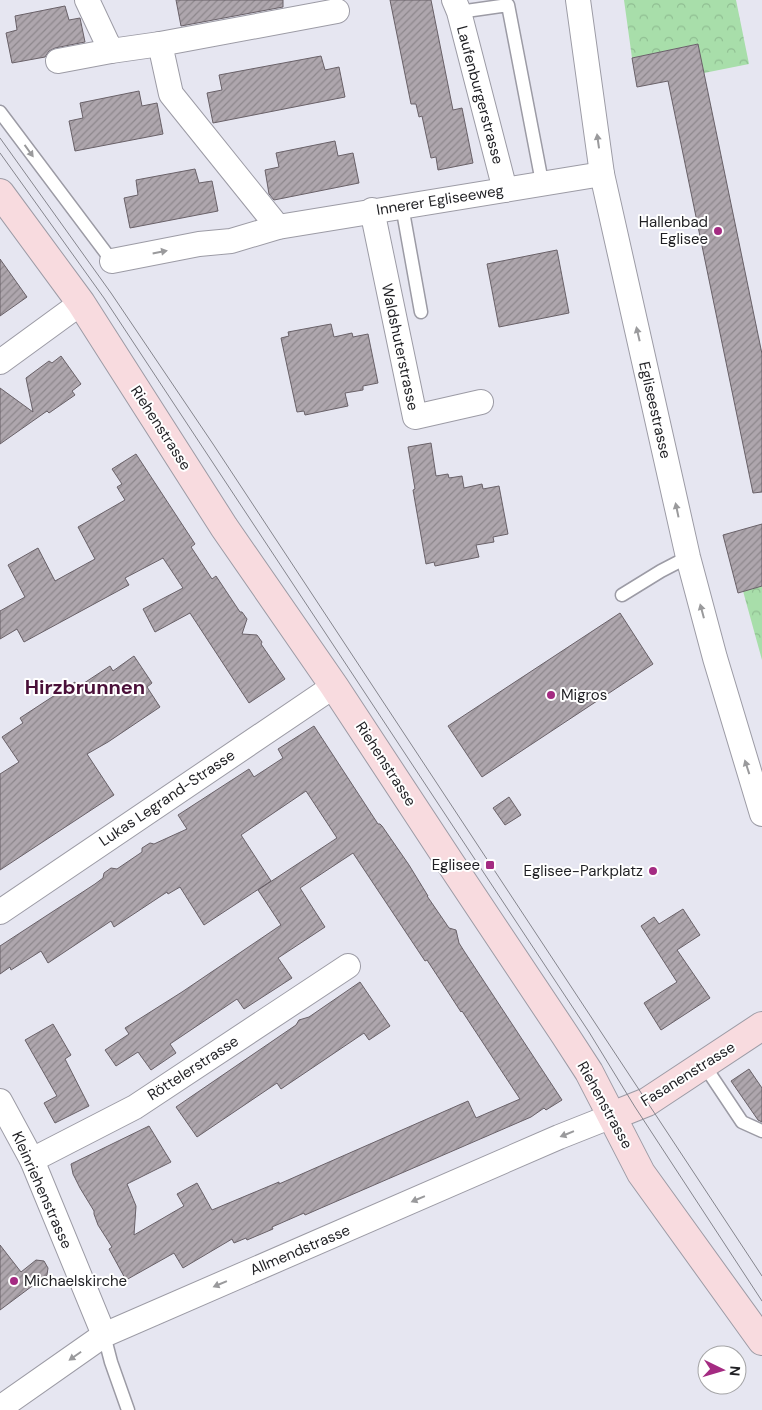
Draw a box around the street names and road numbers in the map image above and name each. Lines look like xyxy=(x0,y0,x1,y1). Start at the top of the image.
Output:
street label: Laufenburgerstrasse xyxy=(452,24,508,166)
street label: Innerer Egliseeweg xyxy=(375,180,505,220)
street label: Waldshuterstrasse xyxy=(377,282,423,412)
street label: Egliseestrasse xyxy=(634,360,676,460)
street label: Riehenstrasse xyxy=(126,382,196,474)
street label: Riehenstrasse xyxy=(351,718,421,810)
street label: Lukas Legrand-Strasse xyxy=(95,745,239,851)
street label: Röttelerstrasse xyxy=(144,1031,242,1105)
street label: Fasanenstrasse xyxy=(637,1037,739,1111)
street label: Riehenstrasse xyxy=(573,1058,637,1152)
street label: Kleinriehenstrasse xyxy=(7,1128,77,1252)
street label: Allmendstrasse xyxy=(247,1220,353,1280)

